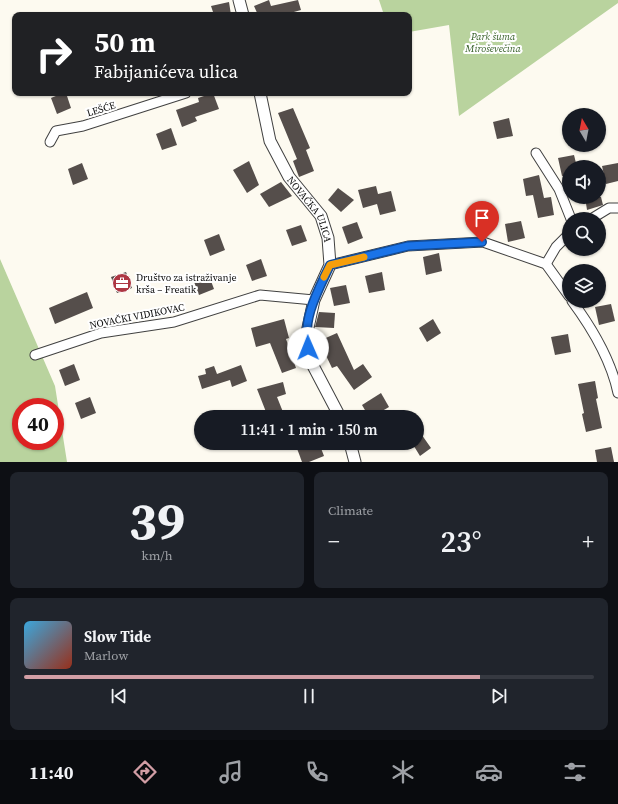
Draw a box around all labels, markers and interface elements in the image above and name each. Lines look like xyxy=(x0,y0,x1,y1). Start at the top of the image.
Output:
text: 50 m xyxy=(94,23,156,61)
icon: right xyxy=(28,28,80,80)
park label: Park šuma Miroševečina xyxy=(464,30,521,55)
text: Fabijanićeva ulica xyxy=(94,59,238,84)
street label: LEŠĆE xyxy=(85,99,117,119)
north arrow xyxy=(562,108,606,152)
map controls xyxy=(562,108,606,308)
button: sound xyxy=(562,160,606,204)
street label: NOVAČKA ULICA xyxy=(284,173,335,243)
pin xyxy=(465,201,499,242)
icon: arrive xyxy=(471,207,493,229)
button: search xyxy=(562,212,606,256)
button: layers xyxy=(562,264,606,308)
place label: Društvo za istraživanje krša – Freatik xyxy=(136,271,237,296)
office icon: Društvo za istraživanje krša – Freatik xyxy=(111,272,133,294)
street label: NOVAČKI VIDIKOVAC xyxy=(88,300,186,332)
position arrow xyxy=(287,327,329,369)
speed limit sign: 40 xyxy=(12,398,64,450)
text: 11:41 · 1 min · 150 m xyxy=(241,419,377,440)
text: 39 xyxy=(129,485,185,556)
text: Climate xyxy=(328,502,373,519)
text: 23° xyxy=(440,521,482,562)
text: − xyxy=(328,526,340,556)
text: + xyxy=(582,526,594,556)
text: km/h xyxy=(142,547,172,564)
text: Slow Tide xyxy=(84,626,151,647)
text: Marlow xyxy=(84,647,128,664)
icon: previous xyxy=(108,685,130,707)
icon: pause xyxy=(298,685,320,707)
icon: next xyxy=(488,685,510,707)
icon: directions xyxy=(131,758,159,786)
icon: music xyxy=(217,758,245,786)
icon: phone xyxy=(303,758,331,786)
icon: climate xyxy=(389,758,417,786)
icon: car xyxy=(475,758,503,786)
icon: filters xyxy=(561,758,589,786)
text: 11:40 xyxy=(29,760,73,785)

